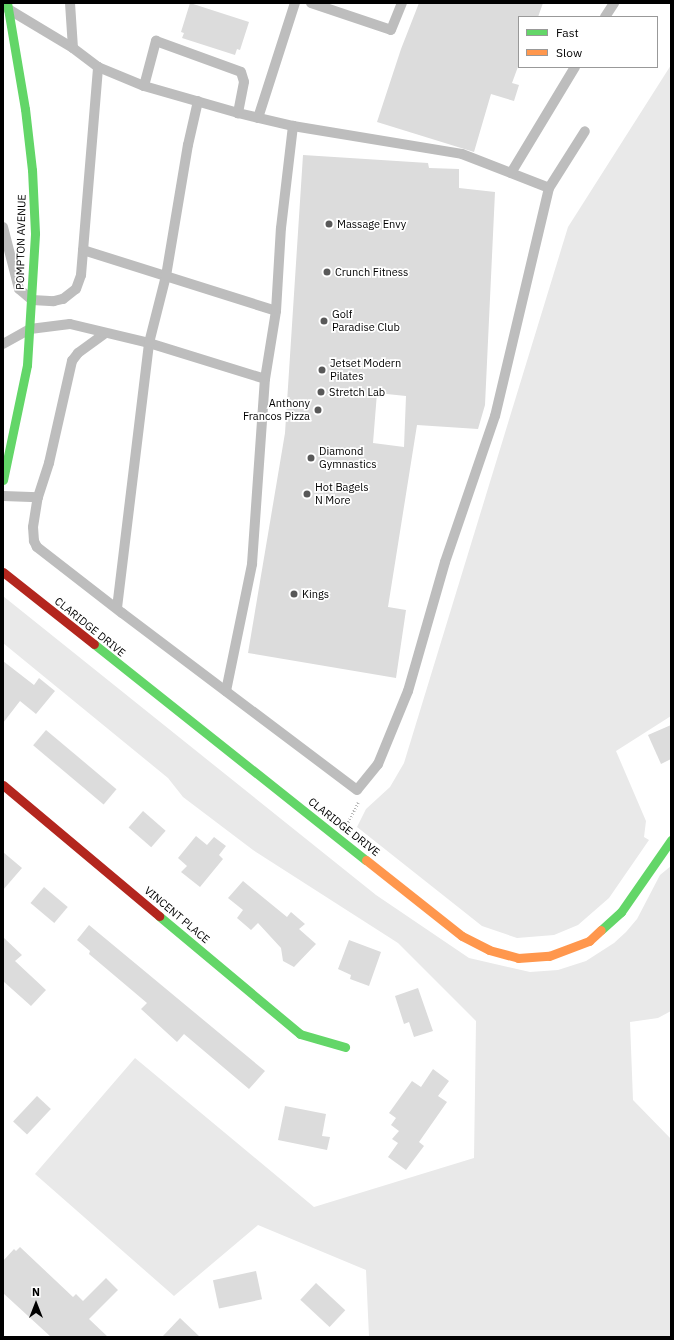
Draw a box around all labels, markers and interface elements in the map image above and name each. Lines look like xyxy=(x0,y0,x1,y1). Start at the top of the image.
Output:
legend xyxy=(518,16,658,68)
text: Fast xyxy=(556,25,579,40)
text: Slow xyxy=(556,45,582,60)
street label: POMPTON AVENUE xyxy=(14,194,28,290)
place label: Massage Envy xyxy=(337,217,406,231)
marker: Massage Envy xyxy=(324,219,334,229)
place label: Crunch Fitness xyxy=(335,265,408,279)
marker: Crunch Fitness xyxy=(322,267,332,277)
place label: Golf Paradise Club xyxy=(332,308,400,334)
marker: Golf Paradise Club xyxy=(319,316,329,326)
place label: Jetset Modern Pilates xyxy=(330,357,401,383)
marker: Jetset Modern Pilates xyxy=(317,365,327,375)
place label: Stretch Lab xyxy=(329,385,385,399)
marker: Stretch Lab xyxy=(316,387,326,397)
place label: Anthony Francos Pizza xyxy=(243,397,310,423)
marker: Anthony Francos Pizza xyxy=(313,405,323,415)
place label: Diamond Gymnastics xyxy=(319,445,377,471)
marker: Diamond Gymnastics xyxy=(306,453,316,463)
place label: Hot Bagels N More xyxy=(315,481,369,507)
marker: Hot Bagels N More xyxy=(302,489,312,499)
place label: Kings xyxy=(302,587,329,601)
marker: Kings xyxy=(289,589,299,599)
street label: CLARIDGE DRIVE xyxy=(52,594,128,660)
street label: CLARIDGE DRIVE xyxy=(306,795,382,859)
street label: VINCENT PLACE xyxy=(142,884,212,946)
north arrow xyxy=(16,1284,56,1324)
text: N xyxy=(32,1285,40,1299)

